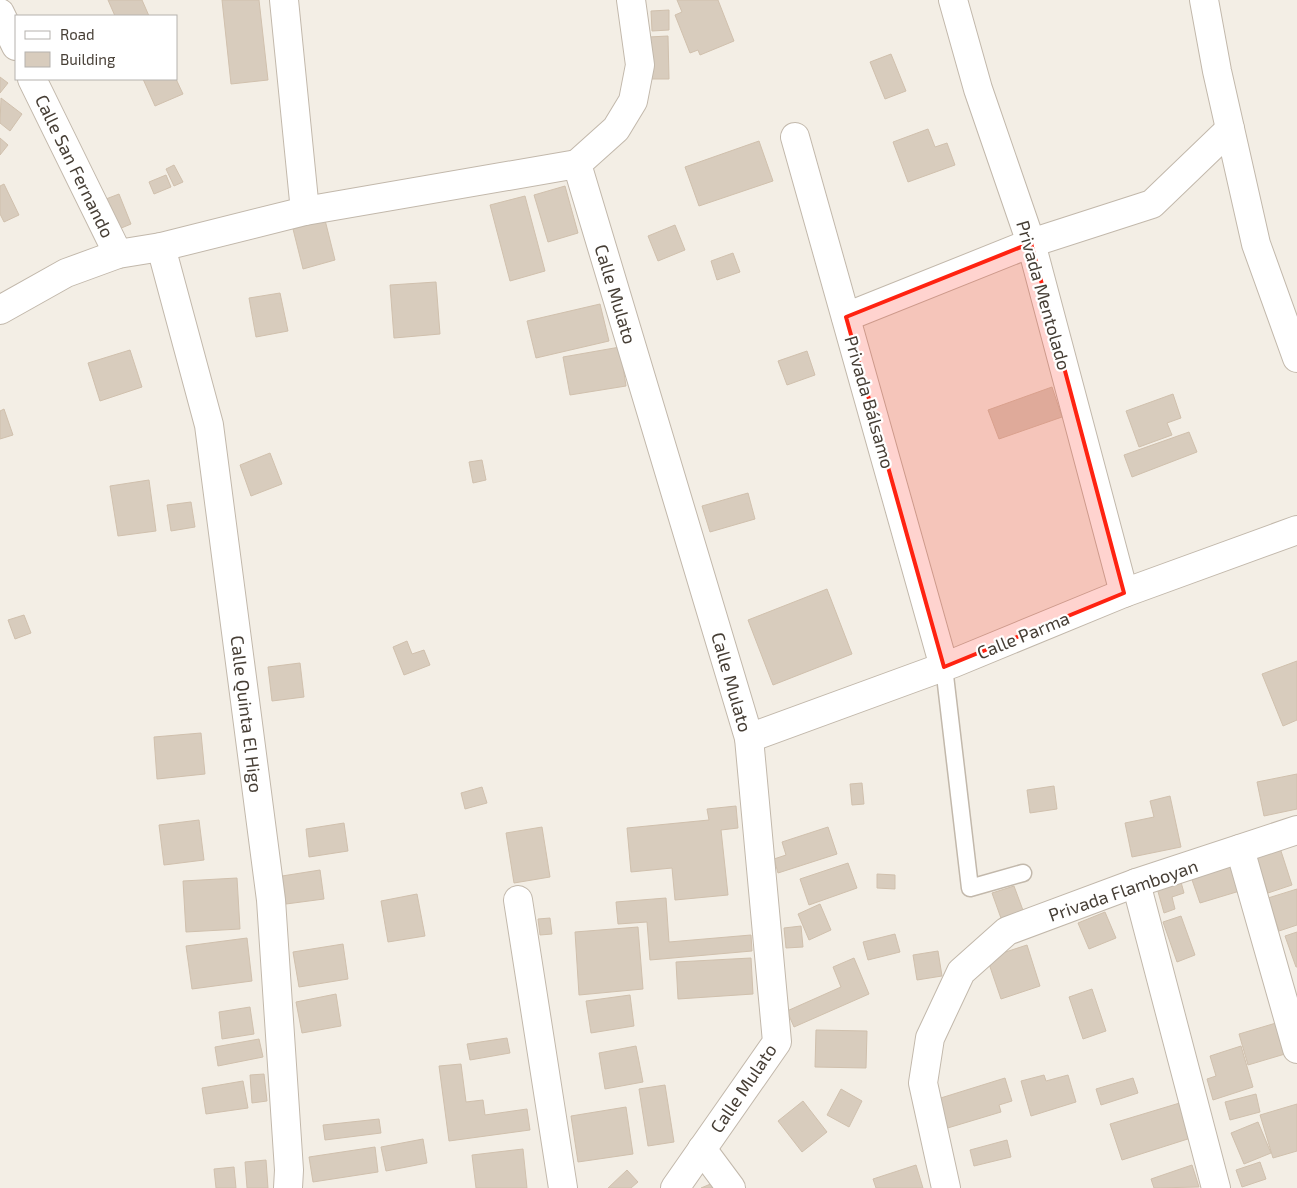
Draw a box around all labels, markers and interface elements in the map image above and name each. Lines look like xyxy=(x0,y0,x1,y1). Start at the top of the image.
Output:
legend xyxy=(15,15,178,80)
text: Road xyxy=(60,25,95,43)
text: Building xyxy=(60,50,116,68)
street label: Calle San Fernando xyxy=(31,91,119,241)
street label: Privada Mentolado xyxy=(1012,218,1076,372)
street label: Calle Mulato xyxy=(590,242,642,346)
street label: Privada Bálsamo xyxy=(841,333,899,471)
street label: Calle Parma xyxy=(974,606,1072,664)
street label: Calle Mulato xyxy=(707,630,757,734)
street label: Calle Quinta El Higo xyxy=(226,634,268,794)
street label: Privada Flamboyan xyxy=(1045,854,1201,926)
street label: Calle Mulato xyxy=(705,1039,781,1137)

